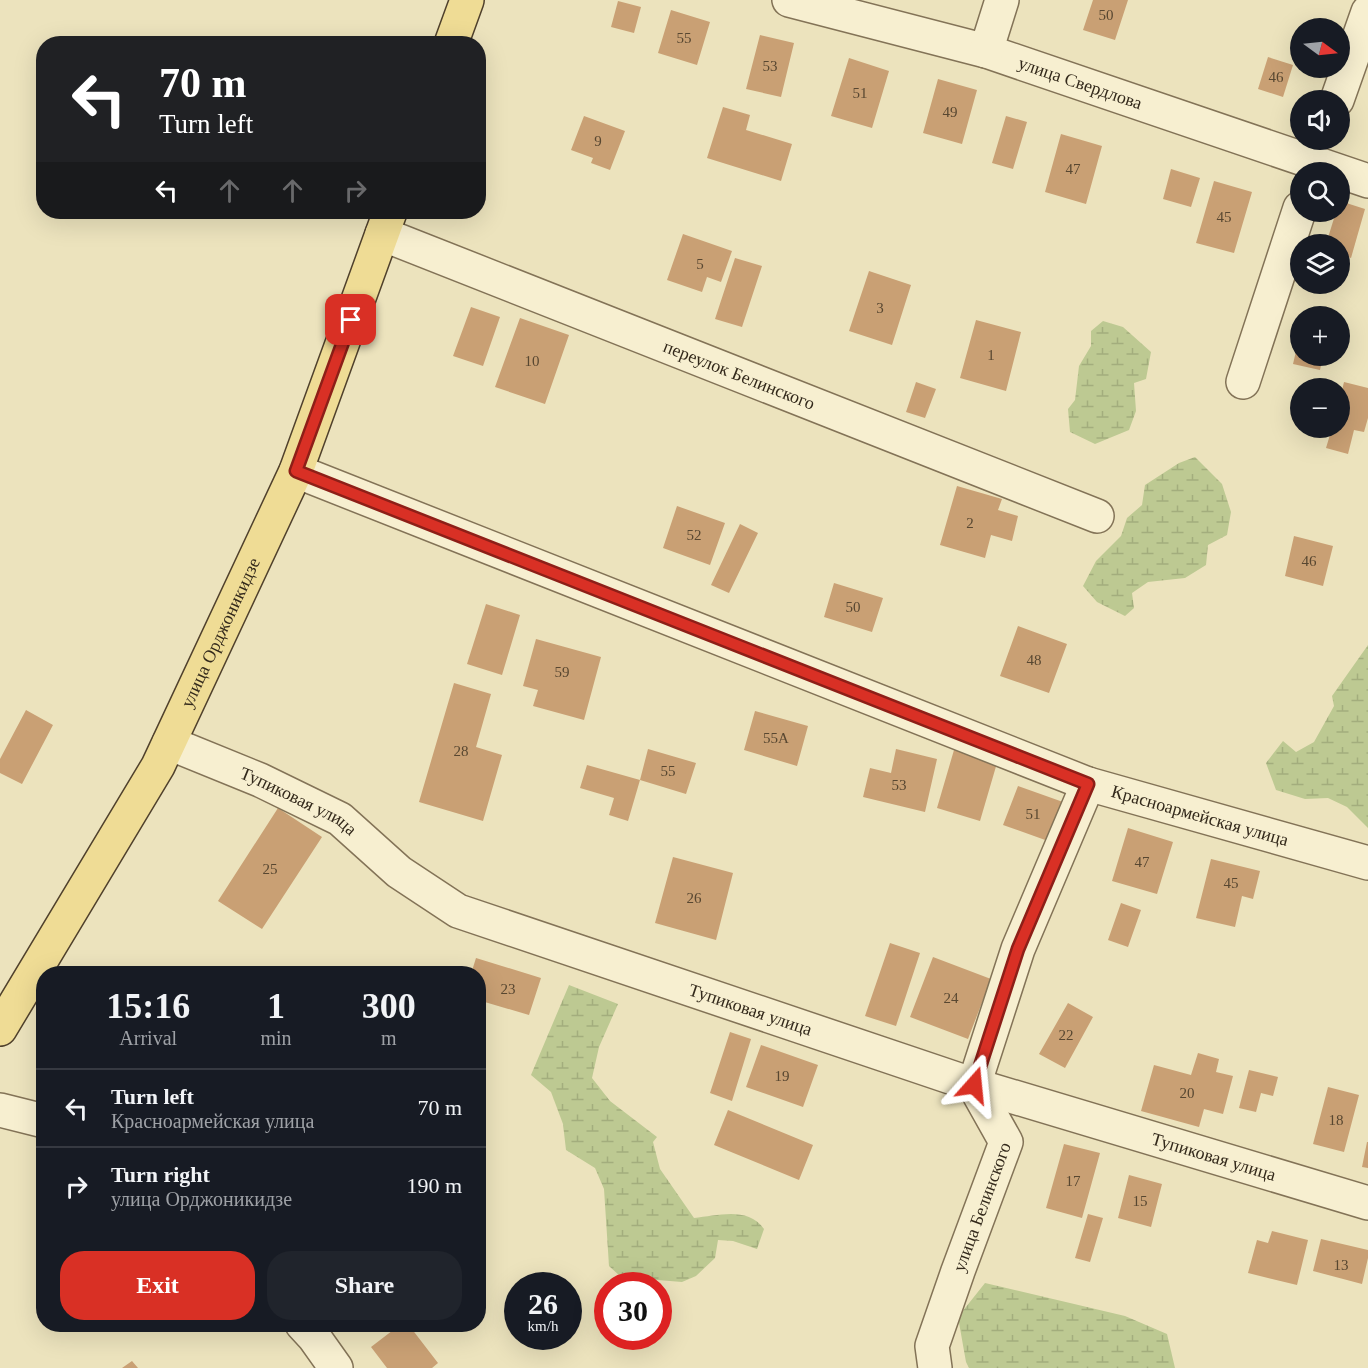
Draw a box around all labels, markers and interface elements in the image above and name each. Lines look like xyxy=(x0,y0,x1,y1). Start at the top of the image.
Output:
house number: 50 xyxy=(1099,7,1114,23)
north arrow xyxy=(1290,18,1350,78)
map controls xyxy=(1290,18,1350,438)
house number: 55 xyxy=(677,30,692,46)
street label: улица Свердлова xyxy=(1016,53,1145,113)
house number: 53 xyxy=(763,58,778,74)
icon: left xyxy=(60,60,138,138)
text: 70 m xyxy=(159,60,247,106)
house number: 46 xyxy=(1269,69,1284,85)
house number: 51 xyxy=(853,85,868,101)
button: sound xyxy=(1290,90,1350,150)
house number: 49 xyxy=(943,104,958,120)
text: Turn left xyxy=(159,109,253,139)
house number: 9 xyxy=(594,133,602,149)
house number: 47 xyxy=(1066,161,1081,177)
button: search xyxy=(1290,162,1350,222)
icon: left xyxy=(150,174,183,207)
icon: ahead xyxy=(213,174,246,207)
icon: ahead xyxy=(276,174,309,207)
icon: right xyxy=(339,174,372,207)
house number: 45 xyxy=(1217,209,1232,225)
button: layers xyxy=(1290,234,1350,294)
house number: 5 xyxy=(696,256,704,272)
pin xyxy=(325,294,376,345)
house number: 3 xyxy=(876,300,884,316)
icon: arrive xyxy=(334,303,367,336)
button: + xyxy=(1290,306,1350,366)
street label: переулок Белинского xyxy=(661,336,818,414)
house number: 1 xyxy=(987,347,995,363)
house number: 10 xyxy=(525,353,540,369)
button: − xyxy=(1290,378,1350,438)
house number: 2 xyxy=(966,515,974,531)
house number: 52 xyxy=(687,527,702,543)
house number: 46 xyxy=(1302,553,1317,569)
street label: улица Орджоникидзе xyxy=(177,555,264,711)
house number: 50 xyxy=(846,599,861,615)
house number: 48 xyxy=(1027,652,1042,668)
house number: 59 xyxy=(555,664,570,680)
house number: 55А xyxy=(763,730,789,746)
house number: 28 xyxy=(454,743,469,759)
street label: Тупиковая улица xyxy=(237,763,361,839)
house number: 55 xyxy=(661,763,676,779)
house number: 53 xyxy=(892,777,907,793)
street label: Красноармейская улица xyxy=(1109,781,1291,850)
house number: 51 xyxy=(1026,806,1041,822)
house number: 47 xyxy=(1135,854,1150,870)
house number: 25 xyxy=(263,861,278,877)
house number: 45 xyxy=(1224,875,1239,891)
house number: 26 xyxy=(687,890,702,906)
street label: Тупиковая улица xyxy=(686,980,815,1040)
house number: 23 xyxy=(501,981,516,997)
text: 15:16 xyxy=(106,986,190,1026)
text: 1 xyxy=(267,986,285,1026)
text: 300 xyxy=(362,986,416,1026)
house number: 24 xyxy=(944,990,959,1006)
text: Arrival xyxy=(119,1027,177,1049)
text: min xyxy=(260,1027,292,1049)
text: m xyxy=(381,1027,397,1049)
house number: 22 xyxy=(1059,1027,1074,1043)
position arrow xyxy=(942,1053,1006,1117)
house number: 19 xyxy=(775,1068,790,1084)
text: Turn left xyxy=(111,1084,194,1109)
house number: 20 xyxy=(1180,1085,1195,1101)
icon: left xyxy=(60,1092,93,1125)
text: 70 m xyxy=(417,1095,462,1120)
text: Красноармейская улица xyxy=(111,1110,314,1132)
house number: 18 xyxy=(1329,1112,1344,1128)
street label: Тупиковая улица xyxy=(1149,1129,1278,1185)
street label: улица Белинского xyxy=(949,1139,1015,1274)
text: Turn right xyxy=(111,1162,210,1187)
icon: right xyxy=(60,1170,93,1203)
text: 190 m xyxy=(406,1173,462,1198)
house number: 17 xyxy=(1066,1173,1081,1189)
text: улица Орджоникидзе xyxy=(111,1188,292,1210)
house number: 15 xyxy=(1133,1193,1148,1209)
button: Exit xyxy=(60,1251,255,1320)
button: Share xyxy=(267,1251,462,1320)
house number: 13 xyxy=(1334,1257,1349,1273)
speed limit sign: 30 xyxy=(594,1272,672,1350)
text: 26 xyxy=(528,1287,558,1320)
text: km/h xyxy=(528,1318,558,1334)

